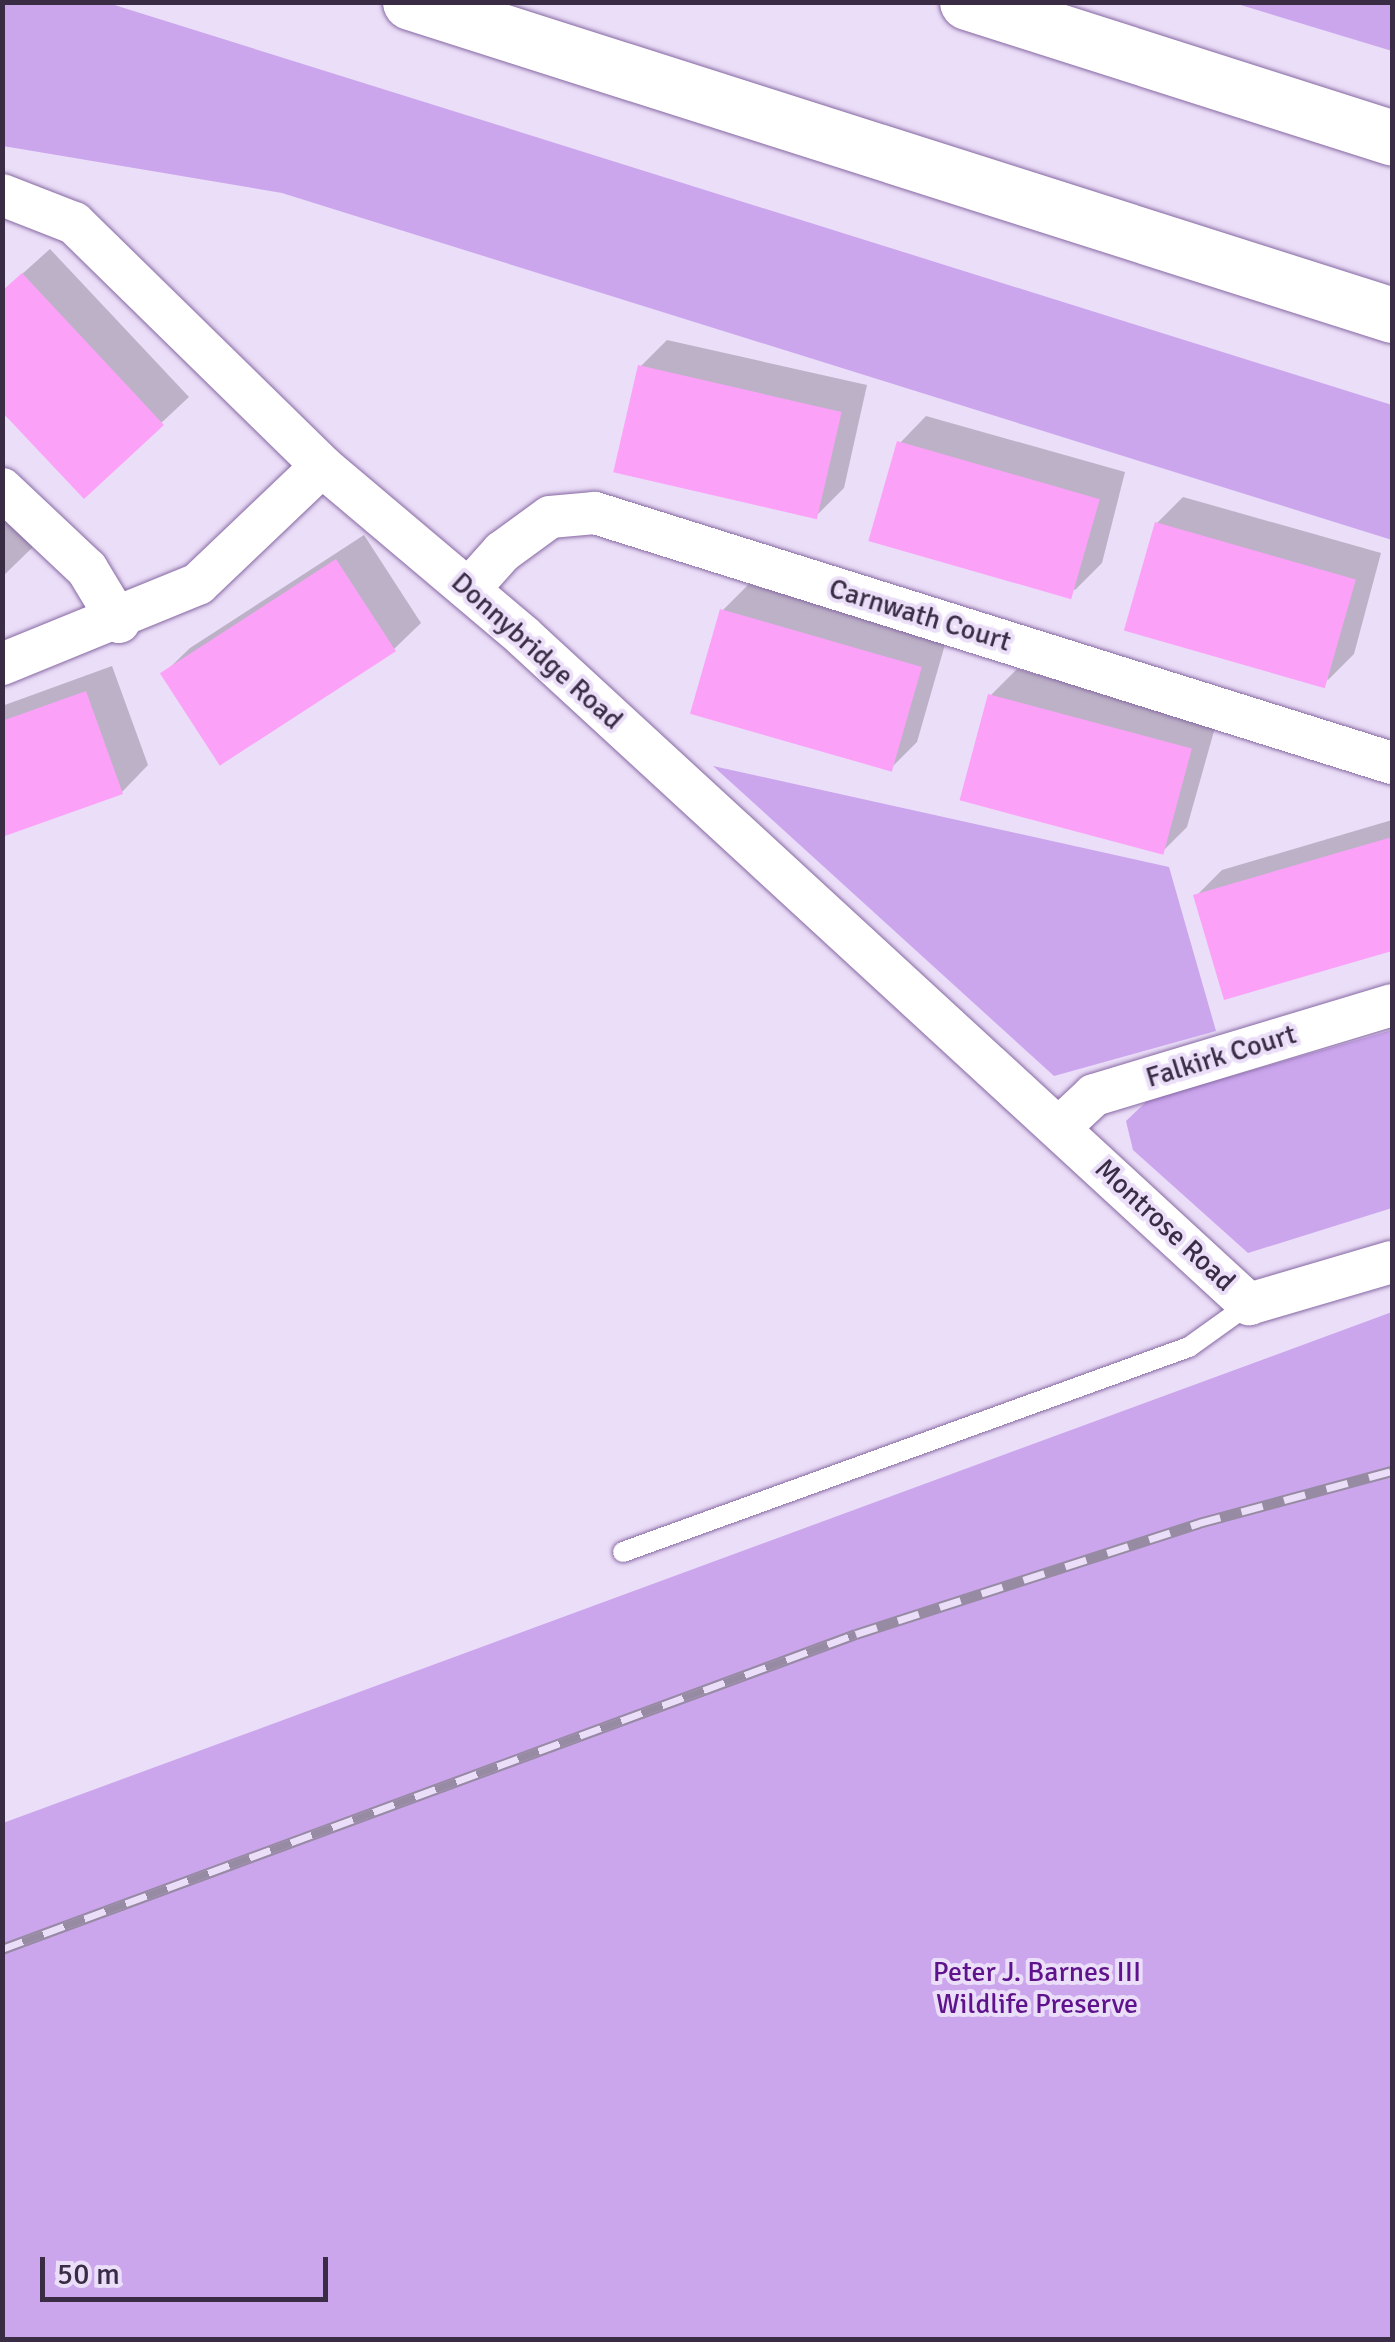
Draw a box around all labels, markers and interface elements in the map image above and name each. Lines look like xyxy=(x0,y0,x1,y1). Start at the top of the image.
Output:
street label: Donnybridge Road xyxy=(444,565,630,737)
street label: Carnwath Court xyxy=(825,571,1015,659)
street label: Falkirk Court xyxy=(1142,1017,1300,1095)
street label: Montrose Road xyxy=(1088,1152,1242,1298)
park label: Peter J. Barnes III Wildlife Preserve xyxy=(933,1955,1141,2021)
scale bar xyxy=(45,2237,332,2299)
text: 50 m xyxy=(57,2256,120,2293)

